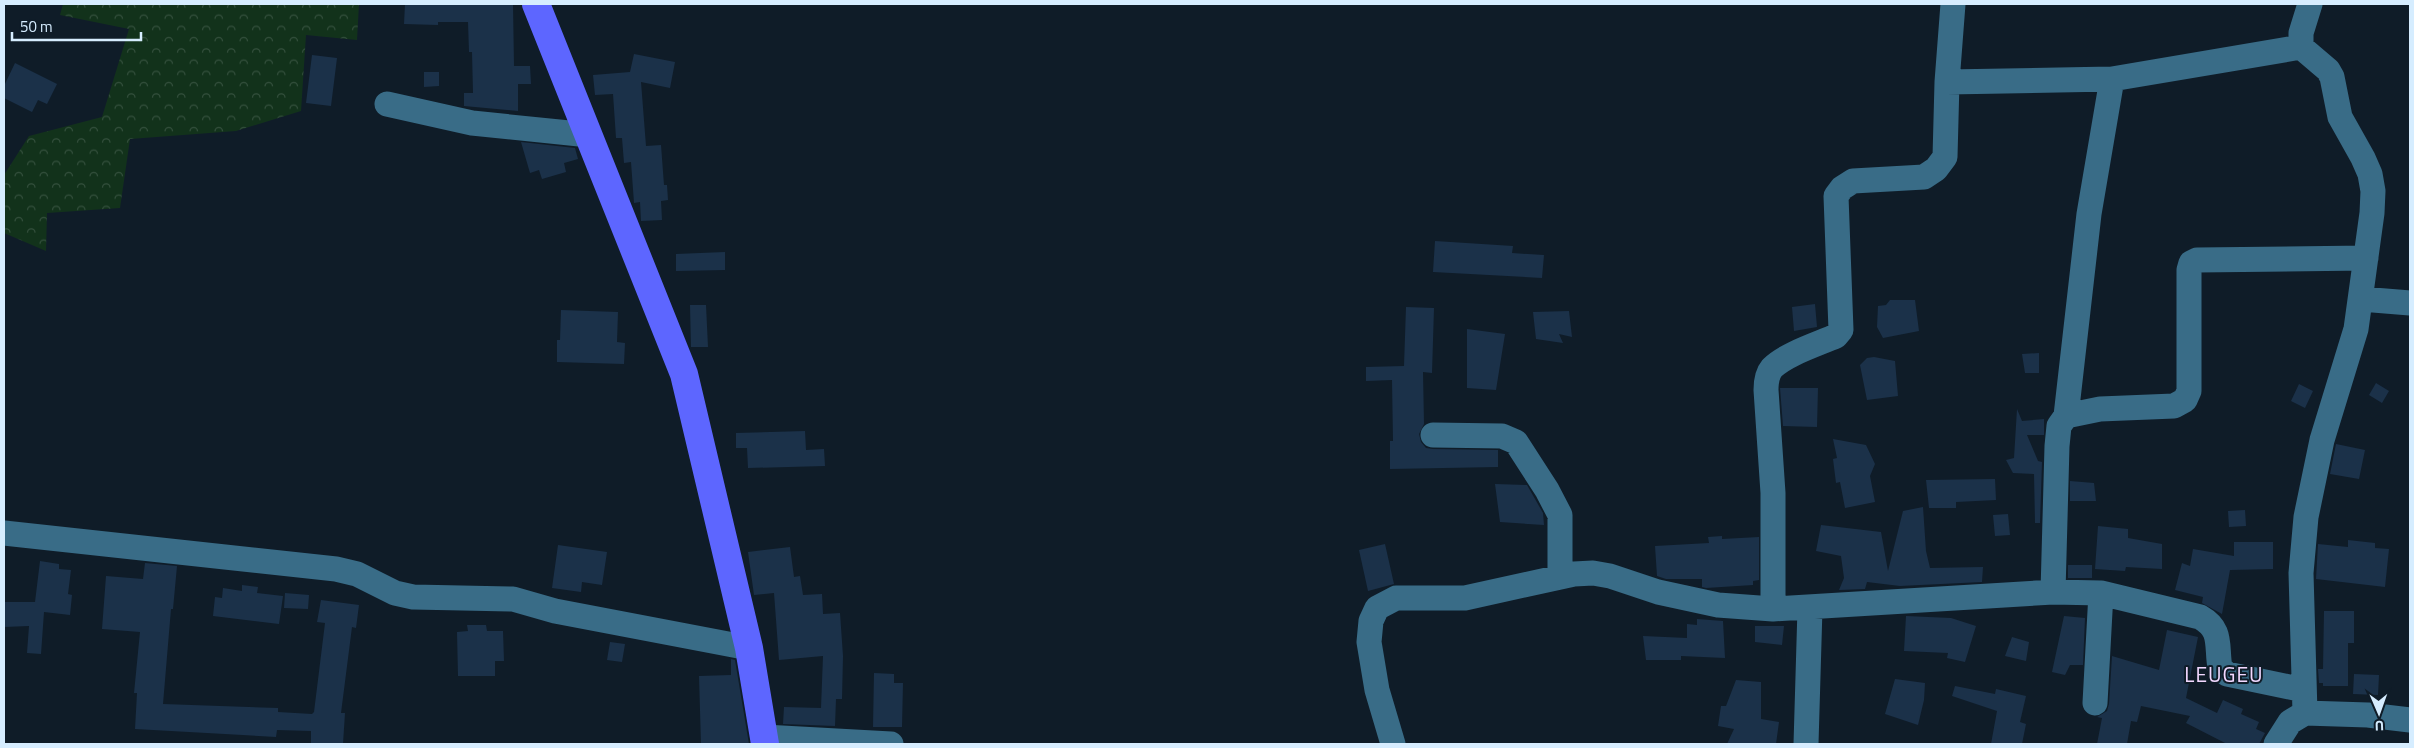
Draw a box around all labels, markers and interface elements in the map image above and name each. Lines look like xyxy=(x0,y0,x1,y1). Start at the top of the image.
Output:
scale bar xyxy=(12,10,141,42)
text: 50 m xyxy=(20,15,53,38)
district label: LEUGEU xyxy=(2184,658,2264,690)
north arrow xyxy=(2354,688,2404,738)
text: U xyxy=(2375,716,2384,737)

